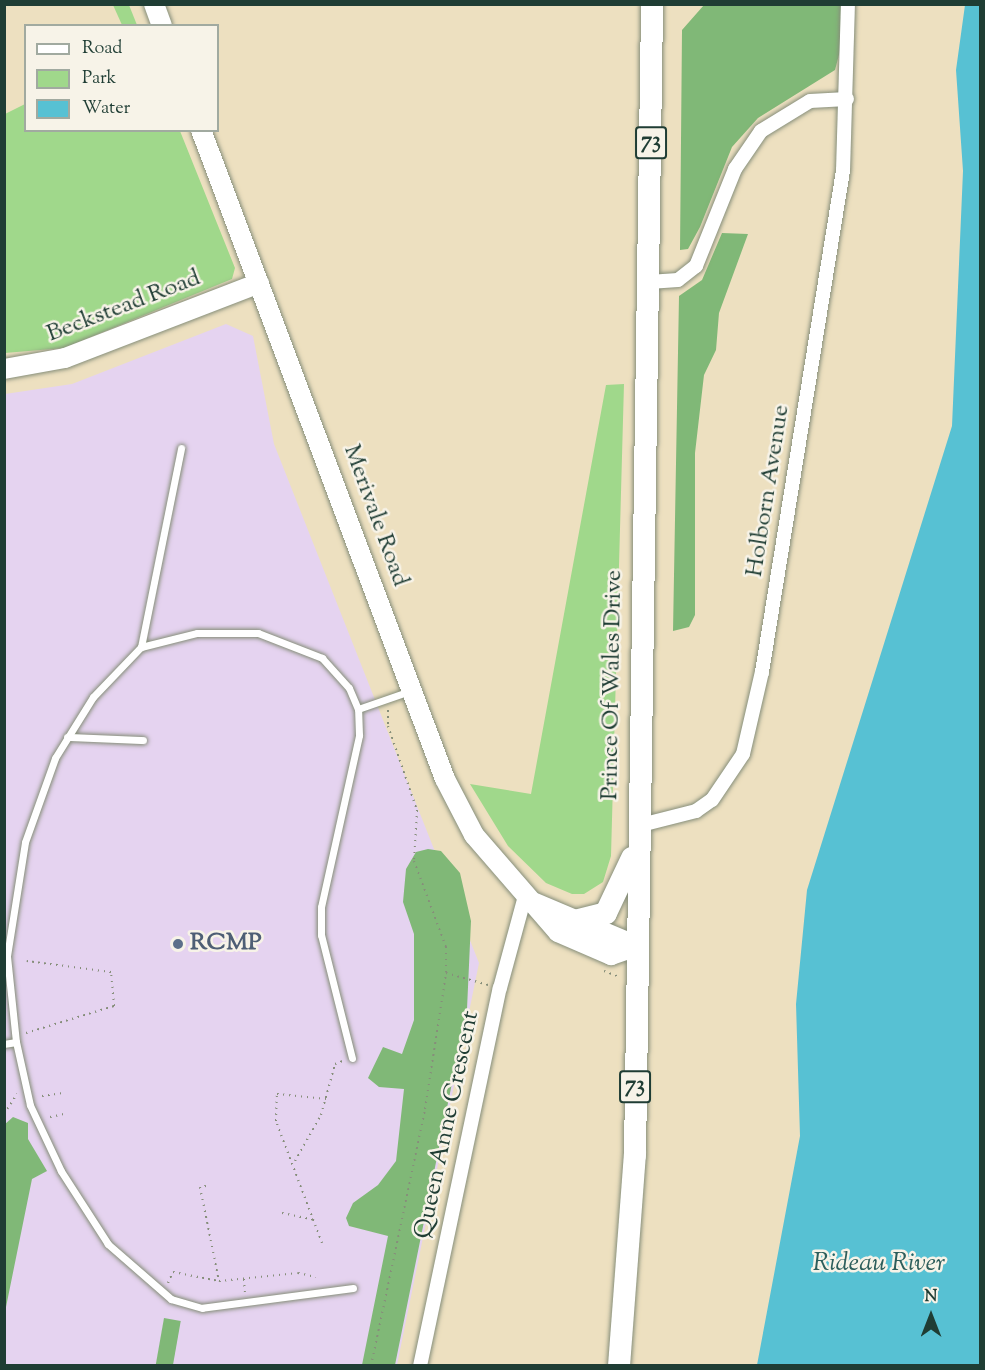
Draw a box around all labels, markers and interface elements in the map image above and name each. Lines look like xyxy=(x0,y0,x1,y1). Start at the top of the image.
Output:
legend xyxy=(24,24,219,132)
text: Road xyxy=(82,36,122,62)
text: Park xyxy=(82,66,116,92)
text: Water xyxy=(82,96,130,122)
road number: 73 xyxy=(634,124,668,162)
street label: Beckstead Road xyxy=(43,264,205,350)
street label: Holborn Avenue xyxy=(741,403,797,579)
street label: Merivale Road xyxy=(336,441,414,591)
street label: Prince Of Wales Drive xyxy=(597,570,629,800)
place label: RCMP xyxy=(190,930,261,958)
marker: RCMP xyxy=(171,937,185,951)
street label: Queen Anne Crescent xyxy=(410,1008,486,1242)
road number: 73 xyxy=(618,1068,652,1106)
water label: Rideau River xyxy=(813,1248,945,1280)
north arrow xyxy=(901,1286,961,1346)
text: N xyxy=(925,1286,937,1309)

